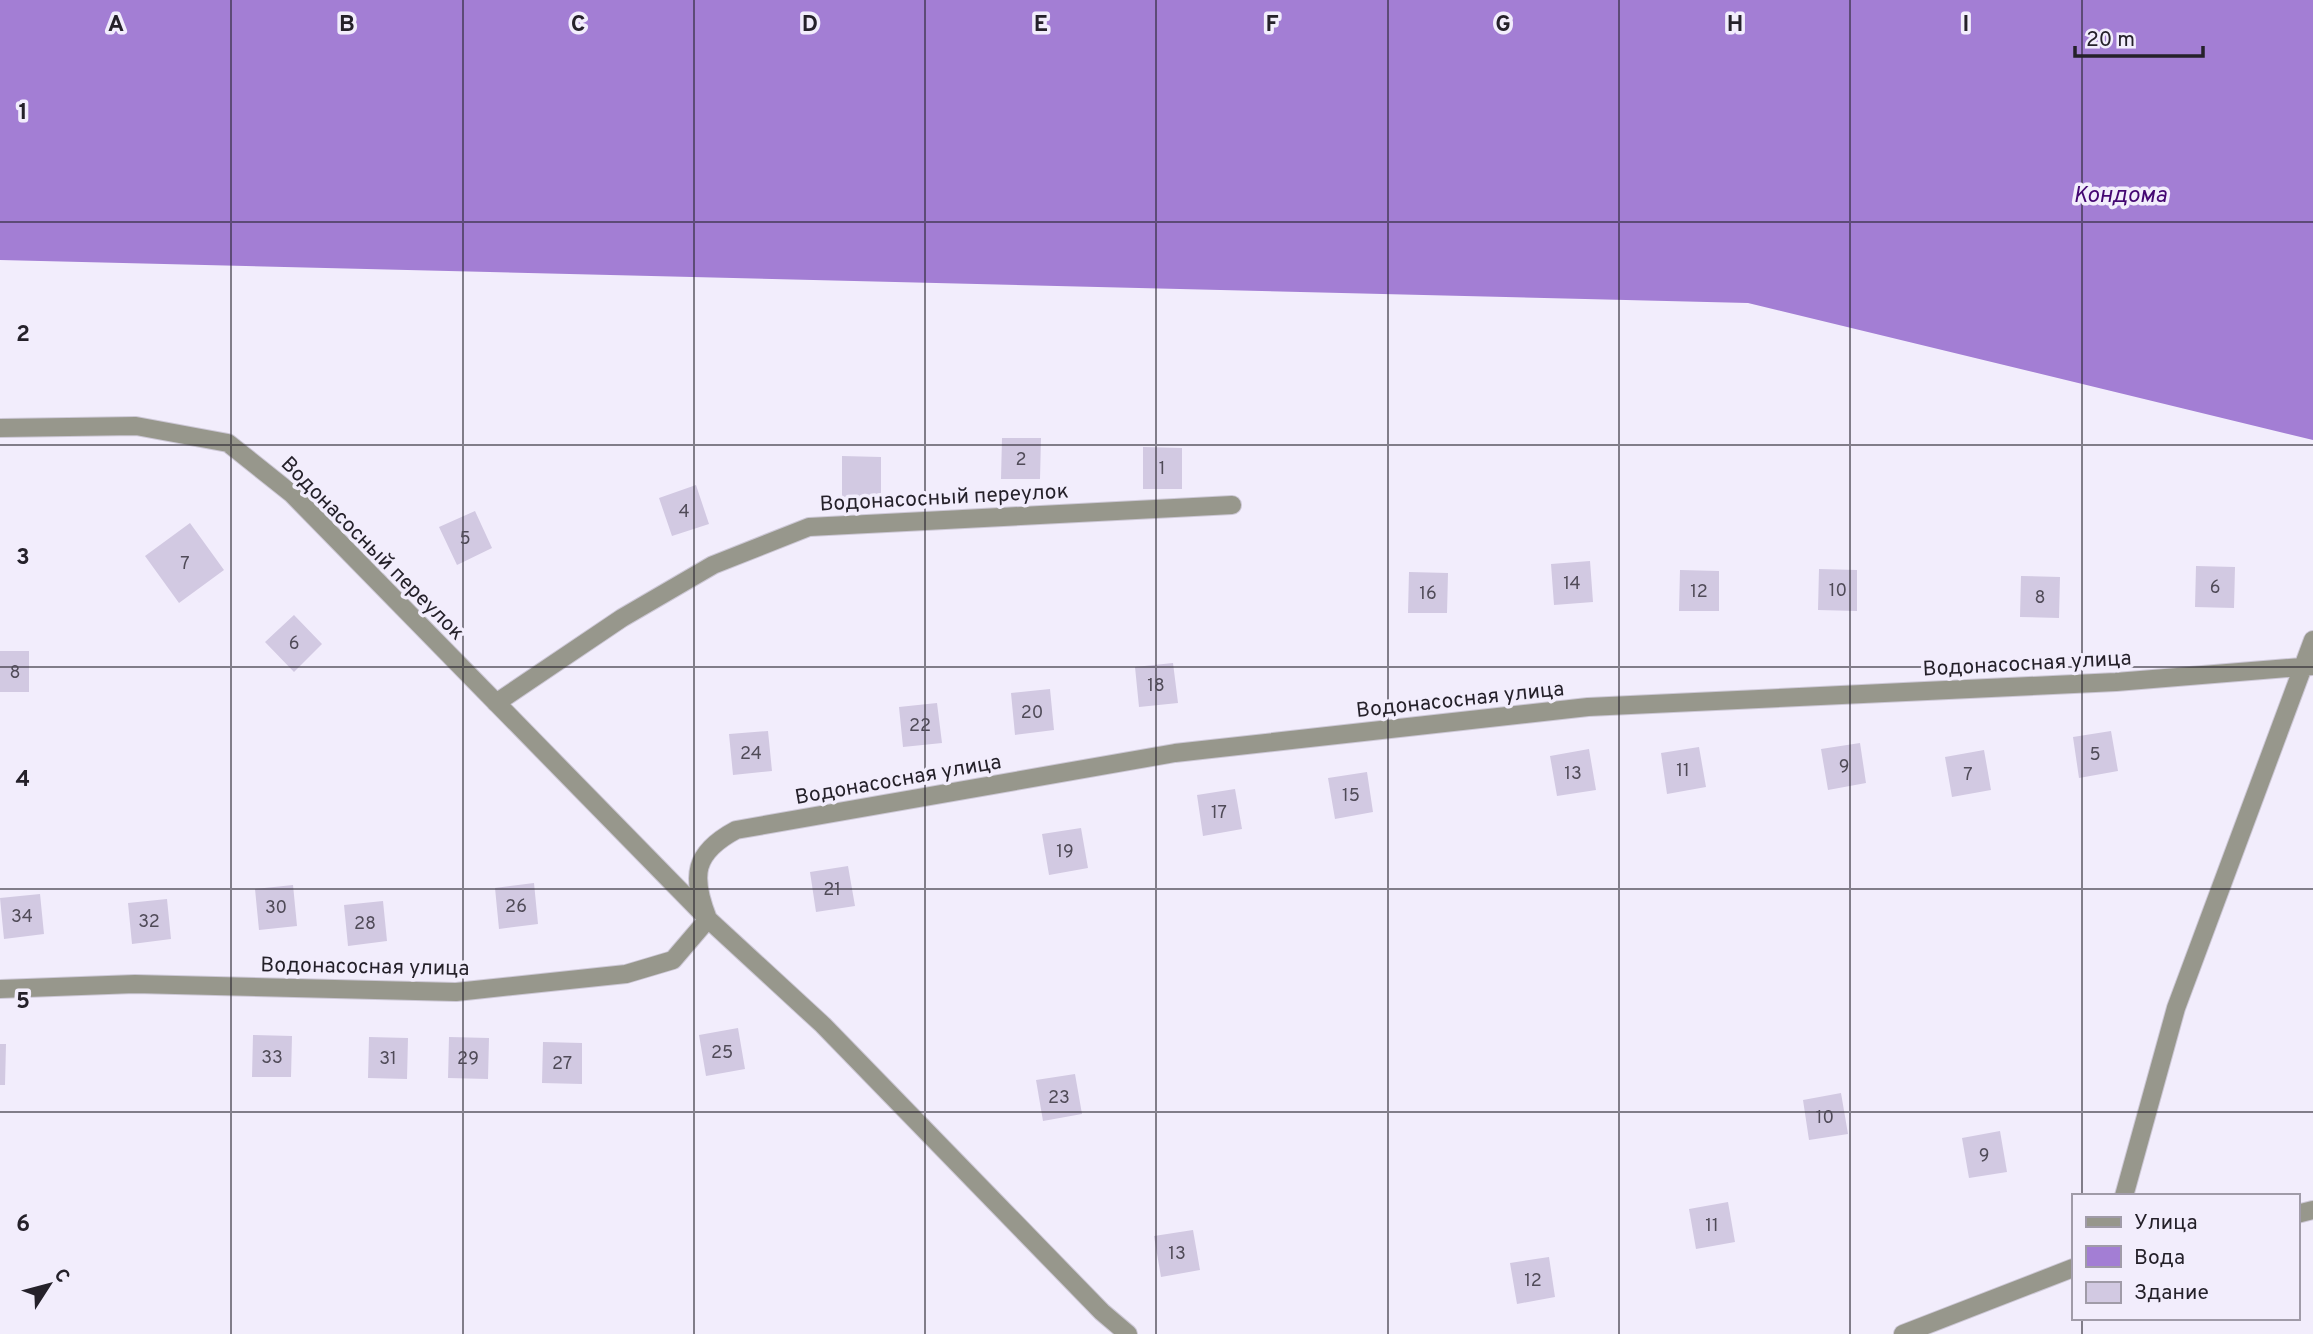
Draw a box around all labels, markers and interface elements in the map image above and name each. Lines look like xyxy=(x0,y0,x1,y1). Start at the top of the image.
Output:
text: A xyxy=(108,11,124,40)
text: B xyxy=(339,11,355,40)
text: C xyxy=(571,11,585,40)
text: D xyxy=(802,11,818,40)
text: E xyxy=(1034,11,1048,40)
text: F xyxy=(1265,11,1279,40)
text: G xyxy=(1495,11,1511,40)
text: H xyxy=(1727,11,1743,40)
text: I xyxy=(1963,11,1969,40)
scale bar xyxy=(2075,14,2203,58)
text: 20 m xyxy=(2086,27,2135,54)
text: 1 xyxy=(18,99,28,128)
water label: Кондома xyxy=(2073,182,2167,211)
text: 2 xyxy=(16,321,30,350)
house number: 2 xyxy=(1015,449,1027,472)
street label: Водонасосный переулок xyxy=(274,451,470,647)
house number: 1 xyxy=(1159,458,1165,481)
street label: Водонасосный переулок xyxy=(819,478,1069,519)
house number: 4 xyxy=(678,501,690,524)
house number: 5 xyxy=(459,528,471,551)
text: 3 xyxy=(16,544,30,573)
house number: 7 xyxy=(180,553,190,576)
house number: 14 xyxy=(1563,573,1581,596)
house number: 6 xyxy=(2210,577,2220,600)
house number: 10 xyxy=(1829,580,1847,603)
house number: 12 xyxy=(1690,581,1708,604)
house number: 16 xyxy=(1419,583,1437,606)
house number: 8 xyxy=(2035,587,2046,610)
house number: 6 xyxy=(289,633,299,656)
street label: Водонасосная улица xyxy=(1922,646,2132,683)
house number: 8 xyxy=(10,662,21,685)
house number: 18 xyxy=(1147,675,1165,698)
street label: Водонасосная улица xyxy=(1355,676,1566,725)
house number: 20 xyxy=(1021,702,1043,725)
house number: 22 xyxy=(909,715,931,738)
house number: 24 xyxy=(740,743,762,766)
house number: 5 xyxy=(2089,744,2101,767)
street label: Водонасосная улица xyxy=(793,749,1004,812)
house number: 9 xyxy=(1839,756,1849,779)
house number: 11 xyxy=(1676,760,1690,783)
house number: 13 xyxy=(1564,763,1582,786)
house number: 7 xyxy=(1963,764,1973,787)
text: 4 xyxy=(16,766,30,795)
house number: 15 xyxy=(1342,785,1360,808)
house number: 17 xyxy=(1211,802,1227,825)
house number: 19 xyxy=(1056,841,1074,864)
house number: 21 xyxy=(823,879,841,902)
house number: 26 xyxy=(505,896,527,919)
house number: 30 xyxy=(265,897,287,920)
house number: 34 xyxy=(11,906,33,929)
house number: 32 xyxy=(138,911,160,934)
house number: 28 xyxy=(354,913,376,936)
street label: Водонасосная улица xyxy=(260,952,470,983)
text: 5 xyxy=(16,988,30,1017)
house number: 25 xyxy=(711,1042,733,1065)
house number: 33 xyxy=(261,1047,283,1070)
house number: 31 xyxy=(379,1048,397,1071)
house number: 29 xyxy=(457,1048,479,1071)
house number: 27 xyxy=(552,1053,572,1076)
house number: 23 xyxy=(1048,1087,1070,1110)
house number: 10 xyxy=(1816,1107,1834,1130)
house number: 9 xyxy=(1979,1145,1989,1168)
legend xyxy=(2072,1194,2299,1320)
text: Улица xyxy=(2134,1210,2198,1237)
text: 6 xyxy=(16,1211,30,1240)
house number: 11 xyxy=(1705,1215,1719,1238)
house number: 13 xyxy=(1168,1243,1186,1266)
text: Вода xyxy=(2134,1245,2185,1272)
north arrow xyxy=(14,1250,84,1320)
text: С xyxy=(48,1264,74,1288)
house number: 12 xyxy=(1524,1270,1542,1293)
text: Здание xyxy=(2134,1280,2209,1307)

